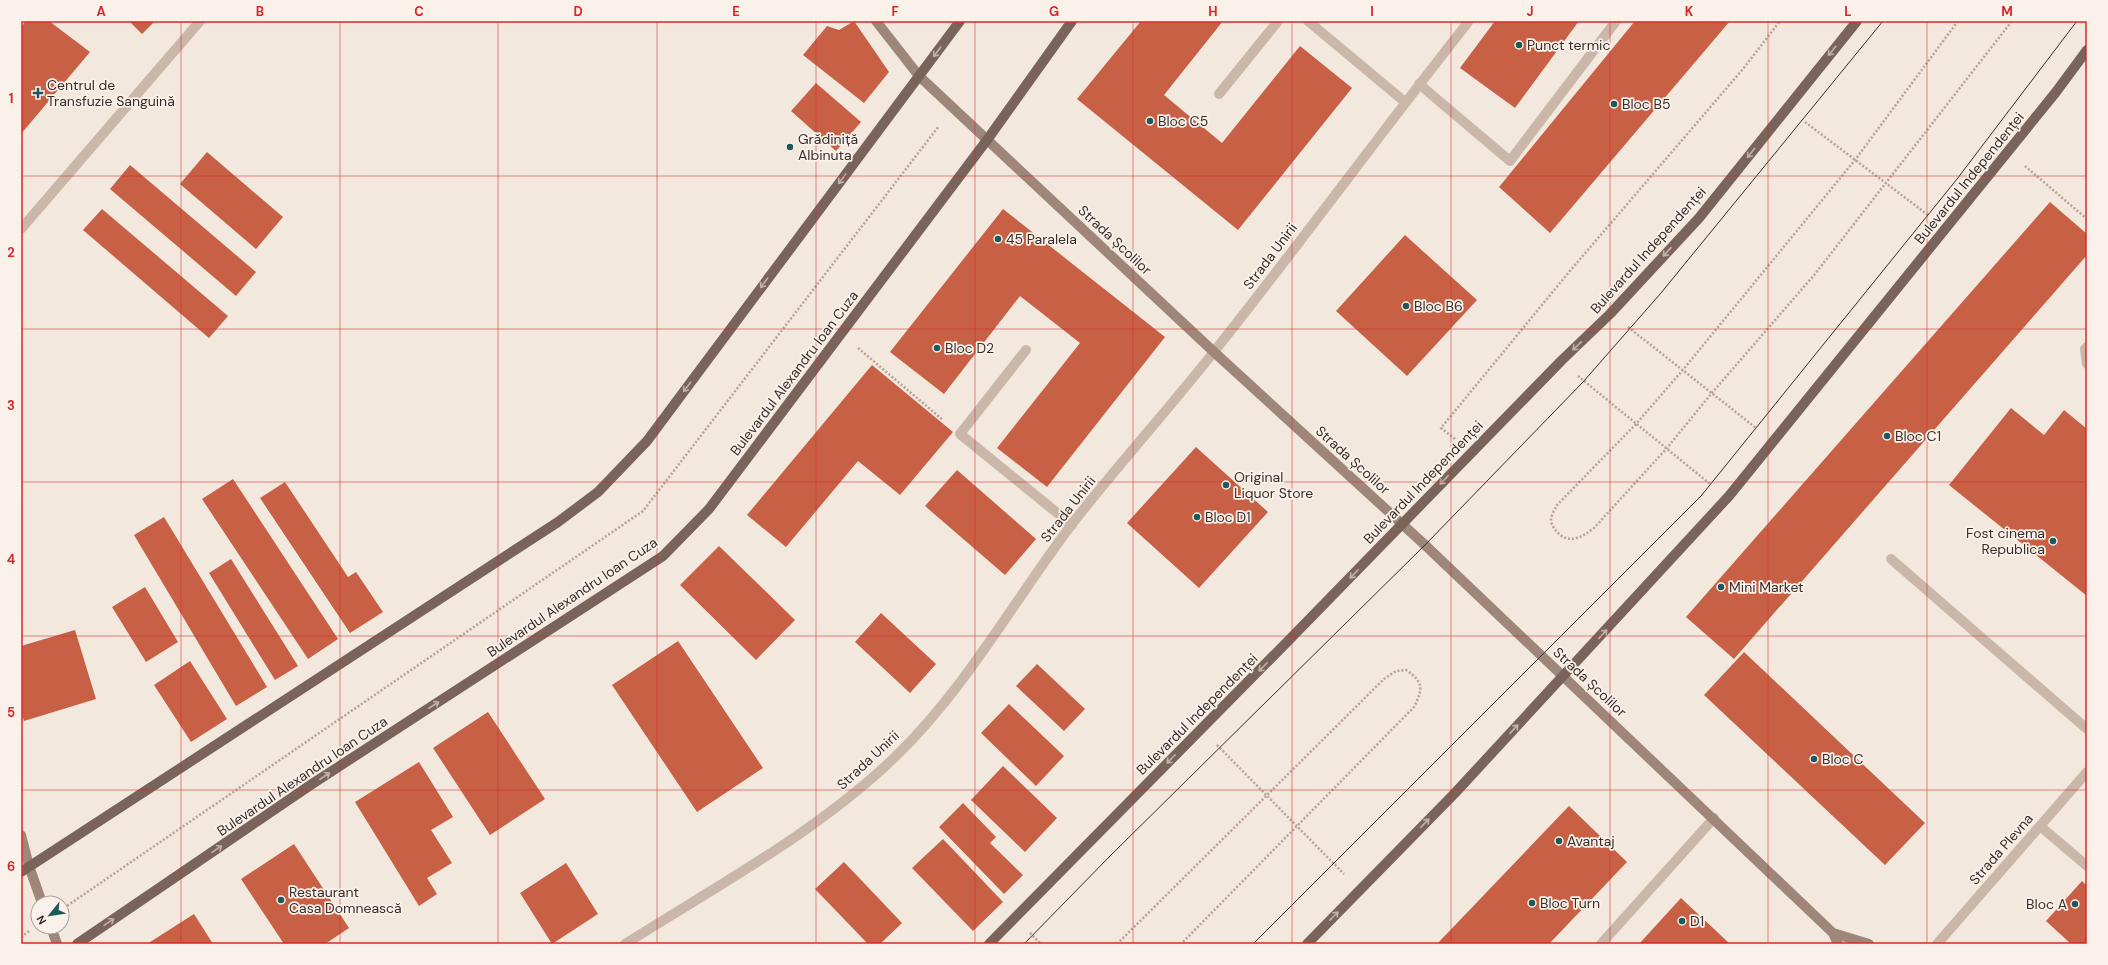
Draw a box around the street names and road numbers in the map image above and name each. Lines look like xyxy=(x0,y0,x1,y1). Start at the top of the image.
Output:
street label: Bulevardul Independenței xyxy=(1910,108,2028,248)
street label: Bulevardul Independenței xyxy=(1586,183,1710,317)
street label: Strada Școlilor xyxy=(1074,201,1156,279)
street label: Strada Unirii xyxy=(1239,219,1301,293)
street label: Bulevardul Alexandru Ioan Cuza xyxy=(726,287,862,459)
street label: Bulevardul Independenței xyxy=(1359,417,1487,547)
street label: Strada Școlilor xyxy=(1312,422,1394,498)
street label: Strada Unirii xyxy=(1037,472,1099,546)
street label: Bulevardul Alexandru Ioan Cuza xyxy=(483,533,661,661)
street label: Strada Școlilor xyxy=(1549,643,1631,721)
street label: Bulevardul Independenței xyxy=(1132,649,1262,779)
street label: Bulevardul Alexandru Ioan Cuza xyxy=(213,712,391,840)
street label: Strada Unirii xyxy=(833,726,903,794)
street label: Strada Plevna xyxy=(1965,810,2037,888)

